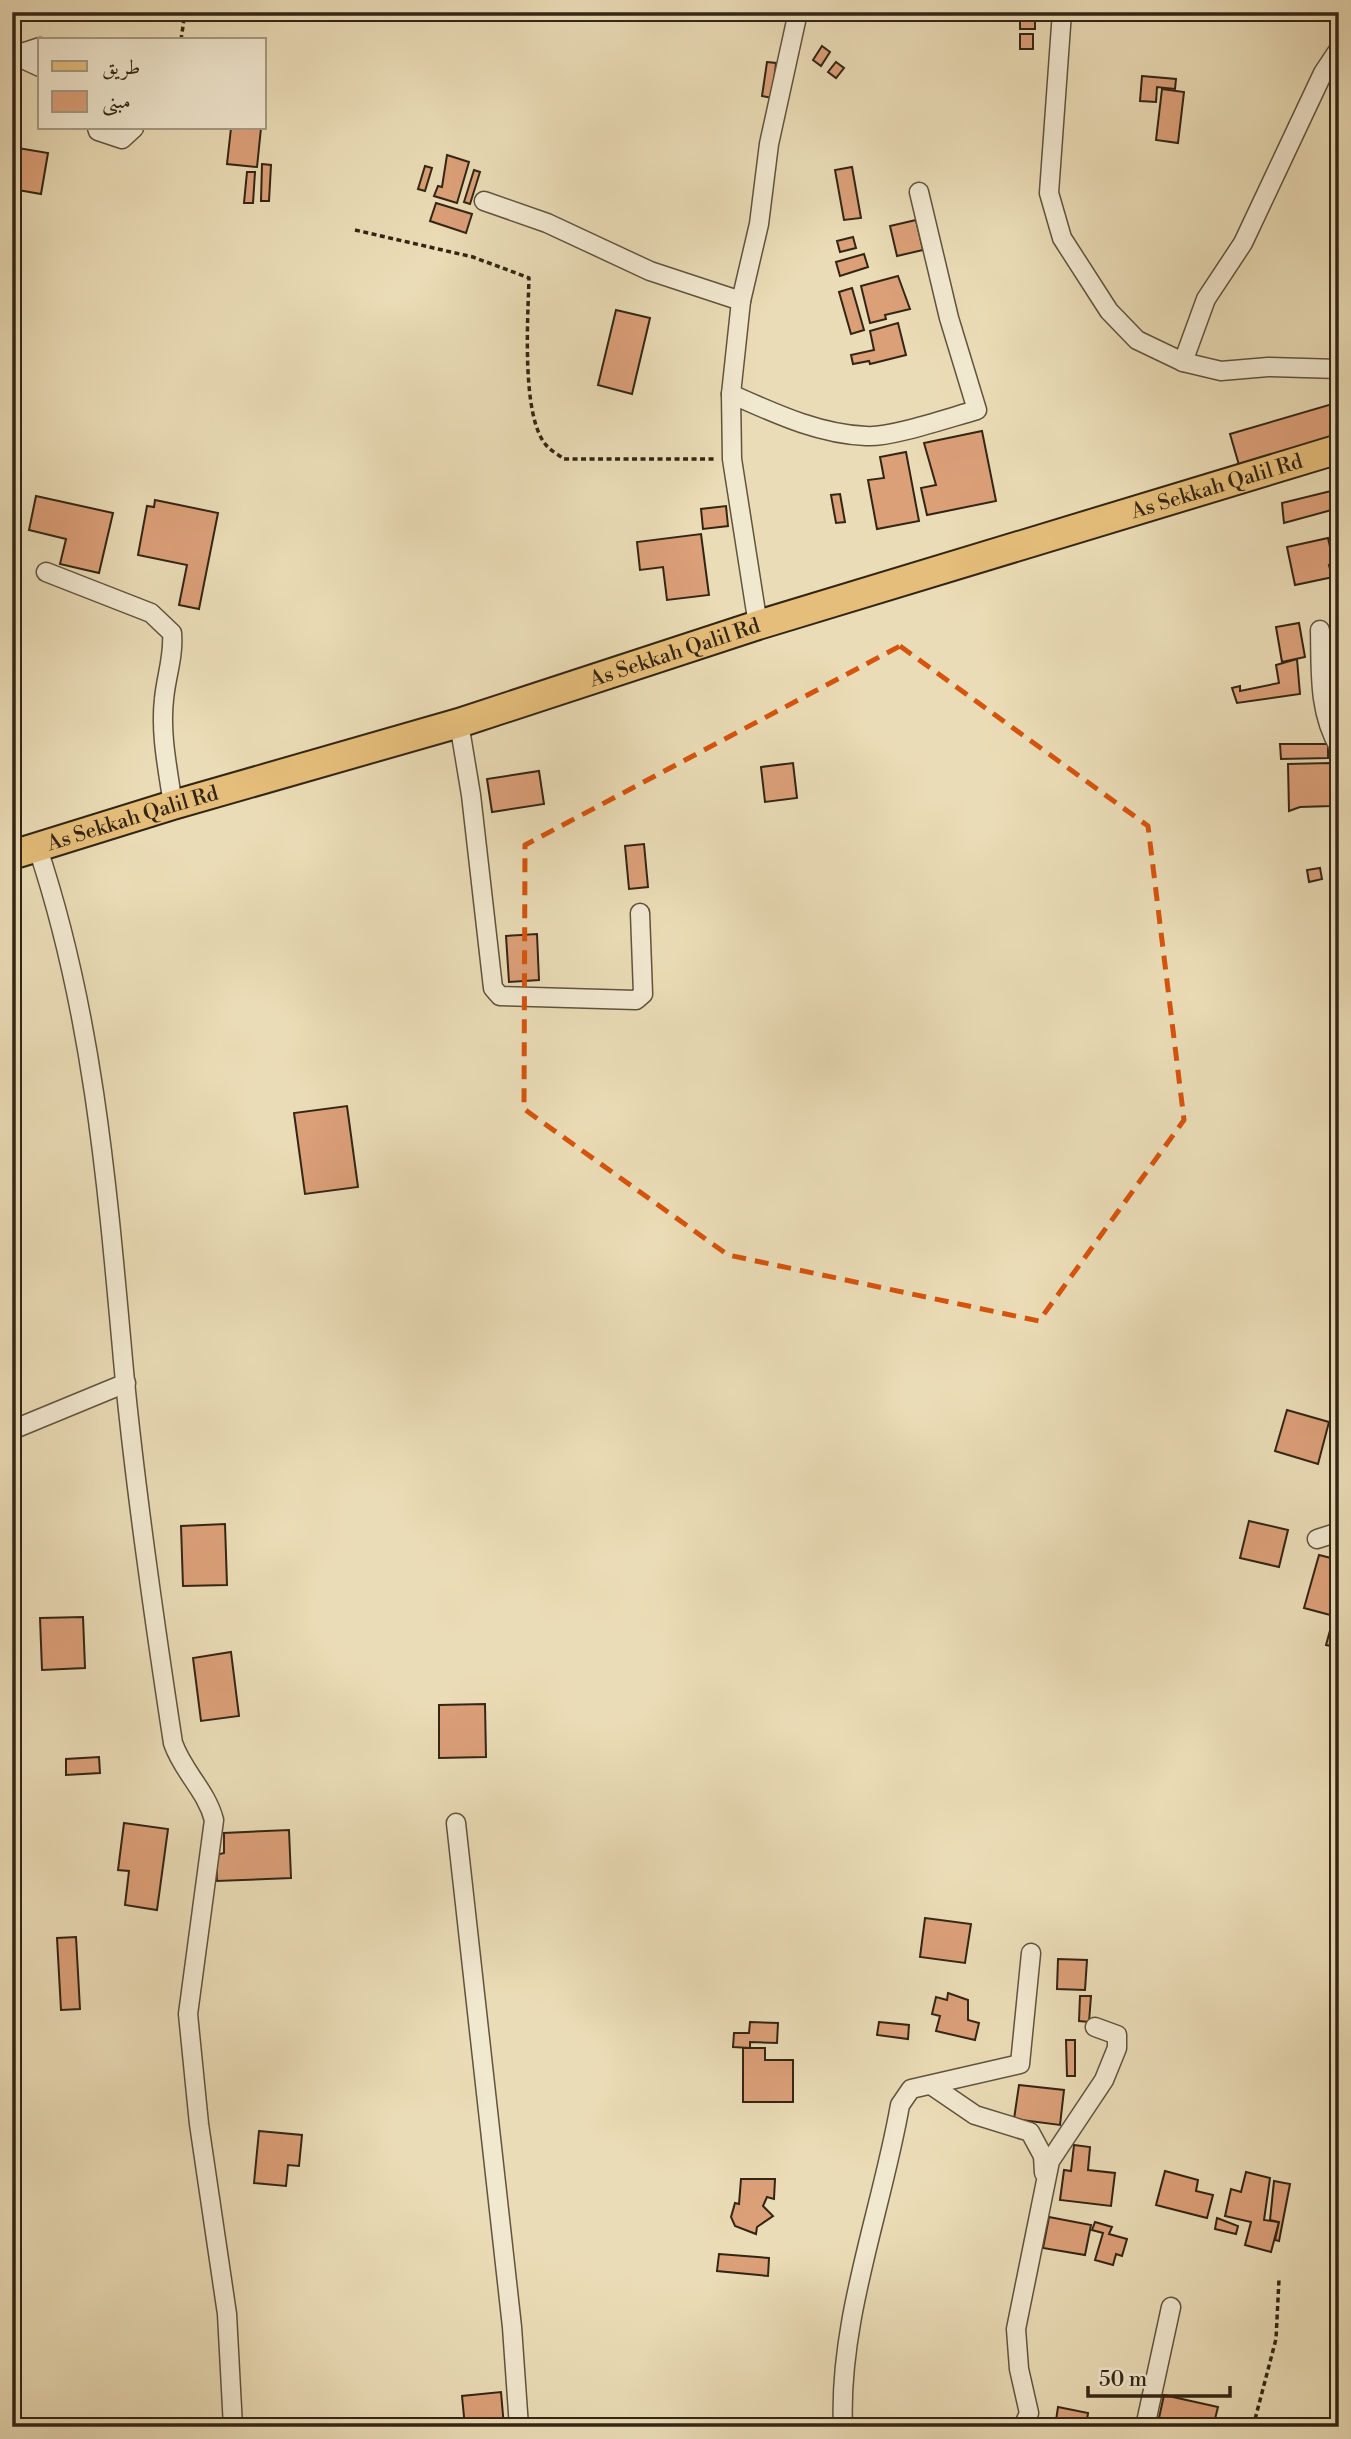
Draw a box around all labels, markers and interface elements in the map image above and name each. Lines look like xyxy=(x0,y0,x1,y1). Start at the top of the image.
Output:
legend xyxy=(38,38,266,130)
text: طريق xyxy=(102,55,140,81)
text: مبنى xyxy=(102,89,131,116)
street label: As Sekkah Qalil Rd xyxy=(1127,449,1306,526)
street label: As Sekkah Qalil Rd xyxy=(585,613,764,694)
street label: As Sekkah Qalil Rd xyxy=(43,781,222,858)
scale bar xyxy=(1088,2355,1230,2399)
text: 50 m xyxy=(1099,2367,1147,2393)

